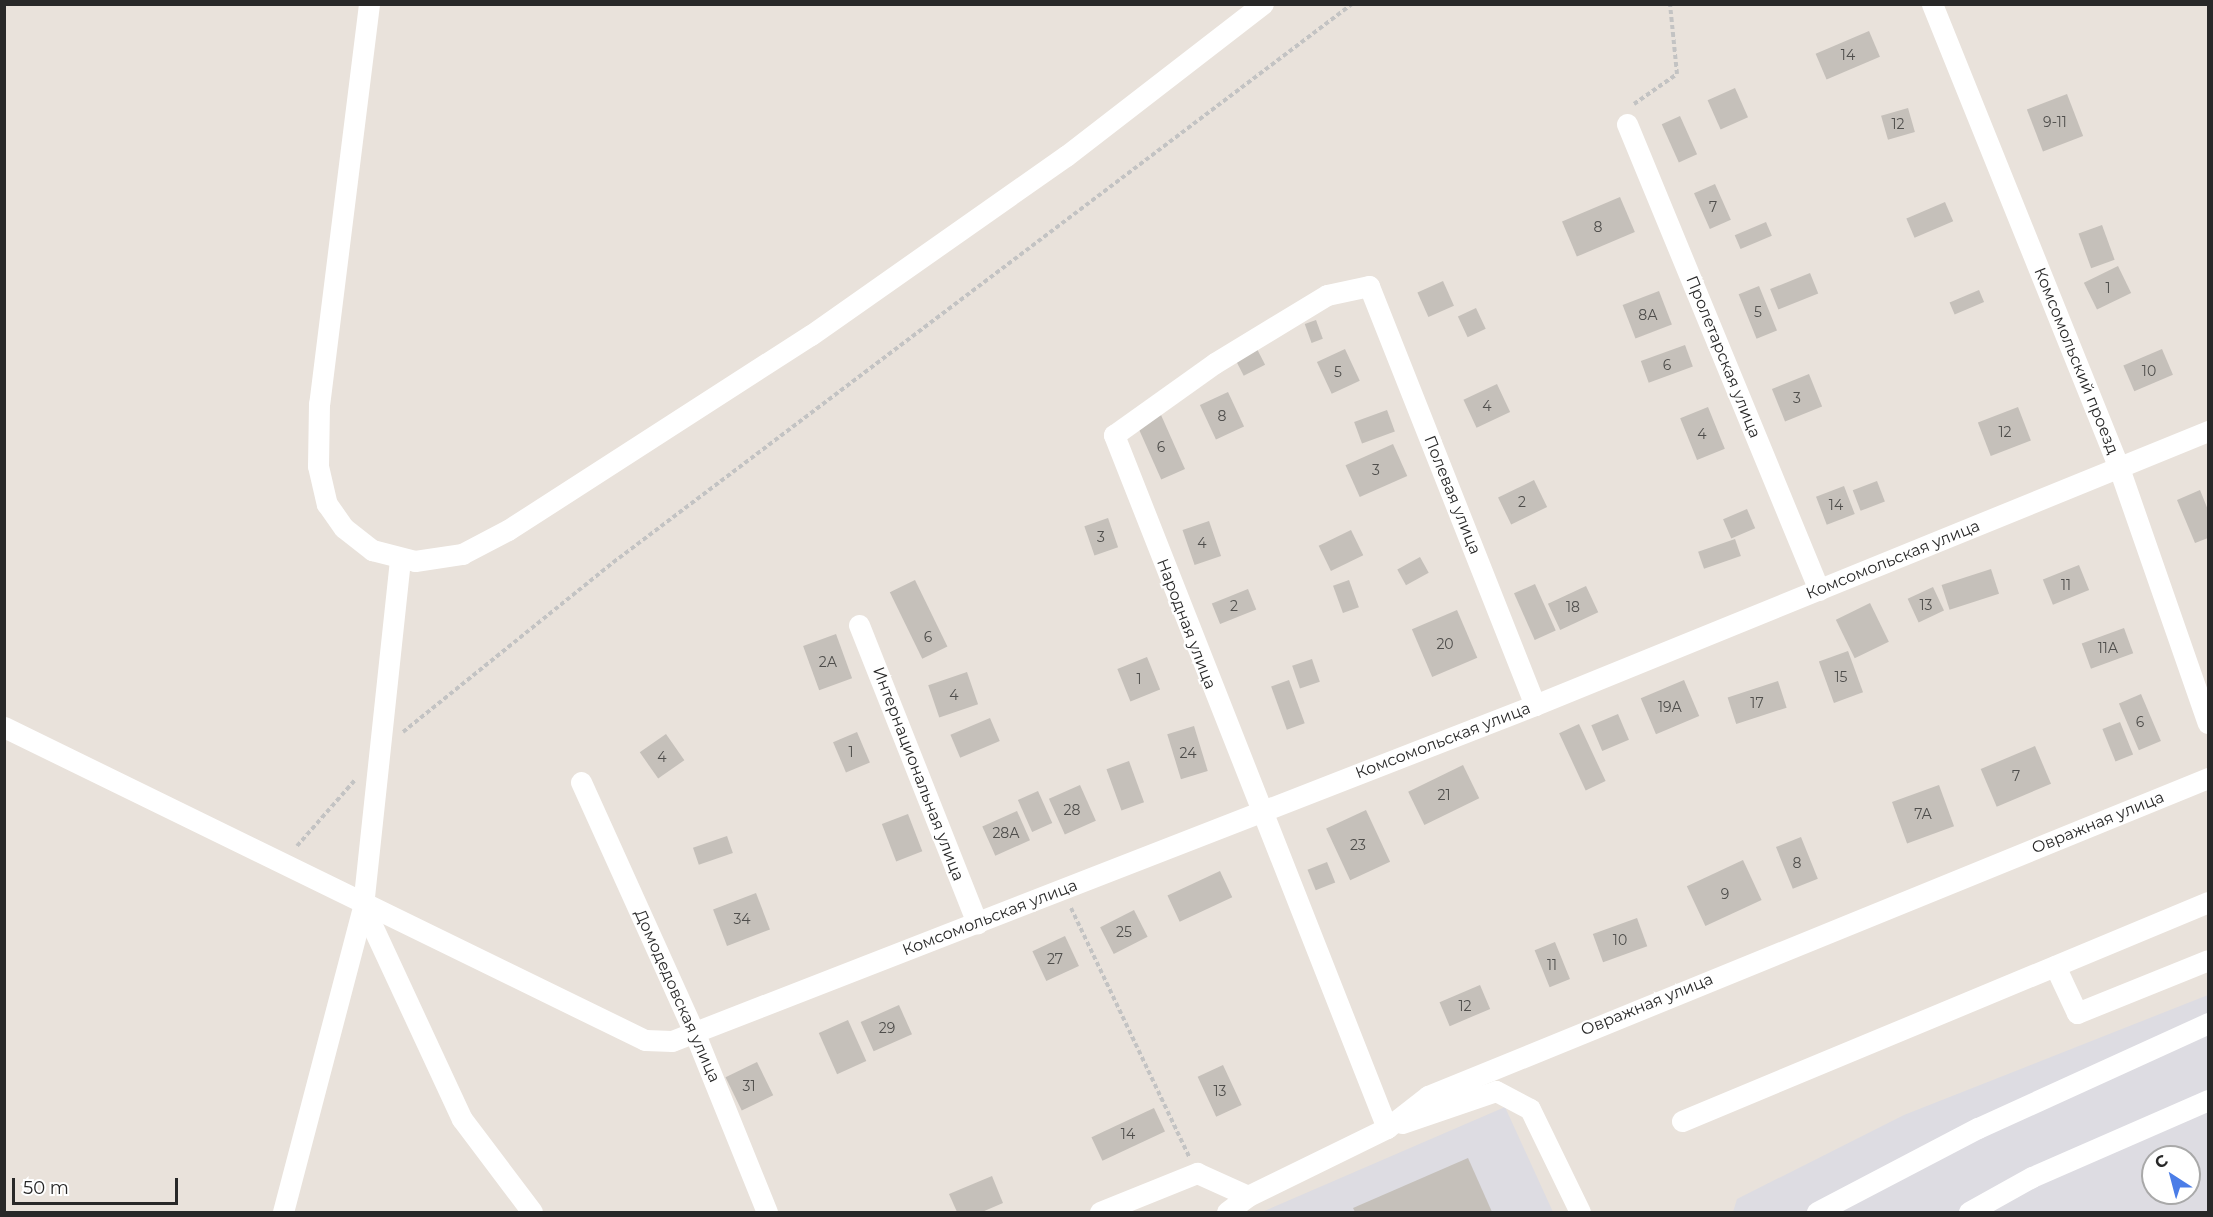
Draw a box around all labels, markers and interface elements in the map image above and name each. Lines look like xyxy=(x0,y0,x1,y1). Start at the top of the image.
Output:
house number: 14 xyxy=(1841,47,1855,63)
house number: 9-11 xyxy=(2043,114,2067,130)
house number: 12 xyxy=(1891,116,1905,132)
house number: 7 xyxy=(1709,199,1717,215)
house number: 8 xyxy=(1594,219,1602,235)
street label: Комсомольский проезд xyxy=(2030,265,2122,457)
street label: Пролетарская улица xyxy=(1682,273,1764,441)
house number: 1 xyxy=(2105,280,2111,296)
house number: 5 xyxy=(1754,304,1762,320)
house number: 8А xyxy=(1638,307,1658,323)
house number: 6 xyxy=(1663,357,1671,373)
house number: 10 xyxy=(2142,363,2156,379)
house number: 5 xyxy=(1334,364,1342,380)
house number: 3 xyxy=(1793,390,1801,406)
house number: 4 xyxy=(1482,398,1492,414)
house number: 8 xyxy=(1218,408,1226,424)
house number: 12 xyxy=(1998,424,2012,440)
house number: 4 xyxy=(1697,426,1707,442)
street label: Полевая улица xyxy=(1419,433,1485,557)
house number: 6 xyxy=(1157,439,1165,455)
house number: 3 xyxy=(1372,462,1380,478)
house number: 2 xyxy=(1518,494,1526,510)
house number: 14 xyxy=(1829,497,1843,513)
street label: Комсомольская улица xyxy=(1803,516,1983,604)
house number: 3 xyxy=(1097,529,1105,545)
house number: 4 xyxy=(1197,535,1207,551)
street label: Народная улица xyxy=(1152,556,1220,692)
house number: 11 xyxy=(2061,577,2071,593)
house number: 13 xyxy=(1920,597,1932,613)
house number: 2 xyxy=(1230,598,1238,614)
house number: 18 xyxy=(1566,599,1580,615)
house number: 6 xyxy=(924,629,932,645)
house number: 20 xyxy=(1436,636,1454,652)
house number: 11А xyxy=(2098,640,2118,656)
house number: 2А xyxy=(819,654,837,670)
street label: Интернациональная улица xyxy=(868,664,968,884)
house number: 15 xyxy=(1835,669,1847,685)
house number: 1 xyxy=(1136,671,1142,687)
house number: 4 xyxy=(949,687,959,703)
house number: 17 xyxy=(1750,695,1764,711)
street label: Комсомольская улица xyxy=(1353,699,1533,783)
house number: 19А xyxy=(1658,699,1682,715)
house number: 6 xyxy=(2136,714,2144,730)
house number: 1 xyxy=(848,744,854,760)
house number: 24 xyxy=(1180,745,1196,761)
house number: 4 xyxy=(657,749,667,765)
house number: 7 xyxy=(2012,768,2020,784)
house number: 21 xyxy=(1437,787,1451,803)
street label: Овражная улица xyxy=(2029,788,2167,858)
house number: 28 xyxy=(1064,802,1080,818)
house number: 7А xyxy=(1914,806,1932,822)
house number: 28А xyxy=(992,825,1020,841)
house number: 23 xyxy=(1350,837,1366,853)
house number: 8 xyxy=(1793,855,1801,871)
street label: Комсомольская улица xyxy=(900,876,1080,960)
house number: 9 xyxy=(1721,886,1729,902)
street label: Домодедовская улица xyxy=(630,907,724,1085)
house number: 34 xyxy=(733,911,751,927)
house number: 25 xyxy=(1116,924,1132,940)
house number: 10 xyxy=(1613,932,1627,948)
house number: 27 xyxy=(1047,951,1063,967)
house number: 11 xyxy=(1547,957,1557,973)
street label: Овражная улица xyxy=(1578,970,1716,1040)
house number: 12 xyxy=(1458,998,1472,1014)
house number: 29 xyxy=(879,1020,895,1036)
house number: 31 xyxy=(743,1078,755,1094)
house number: 13 xyxy=(1214,1083,1226,1099)
house number: 14 xyxy=(1121,1126,1135,1142)
north arrow xyxy=(2141,1145,2201,1205)
text: С xyxy=(2151,1151,2172,1173)
scale bar xyxy=(15,1166,182,1204)
text: 50 m xyxy=(23,1177,69,1199)

